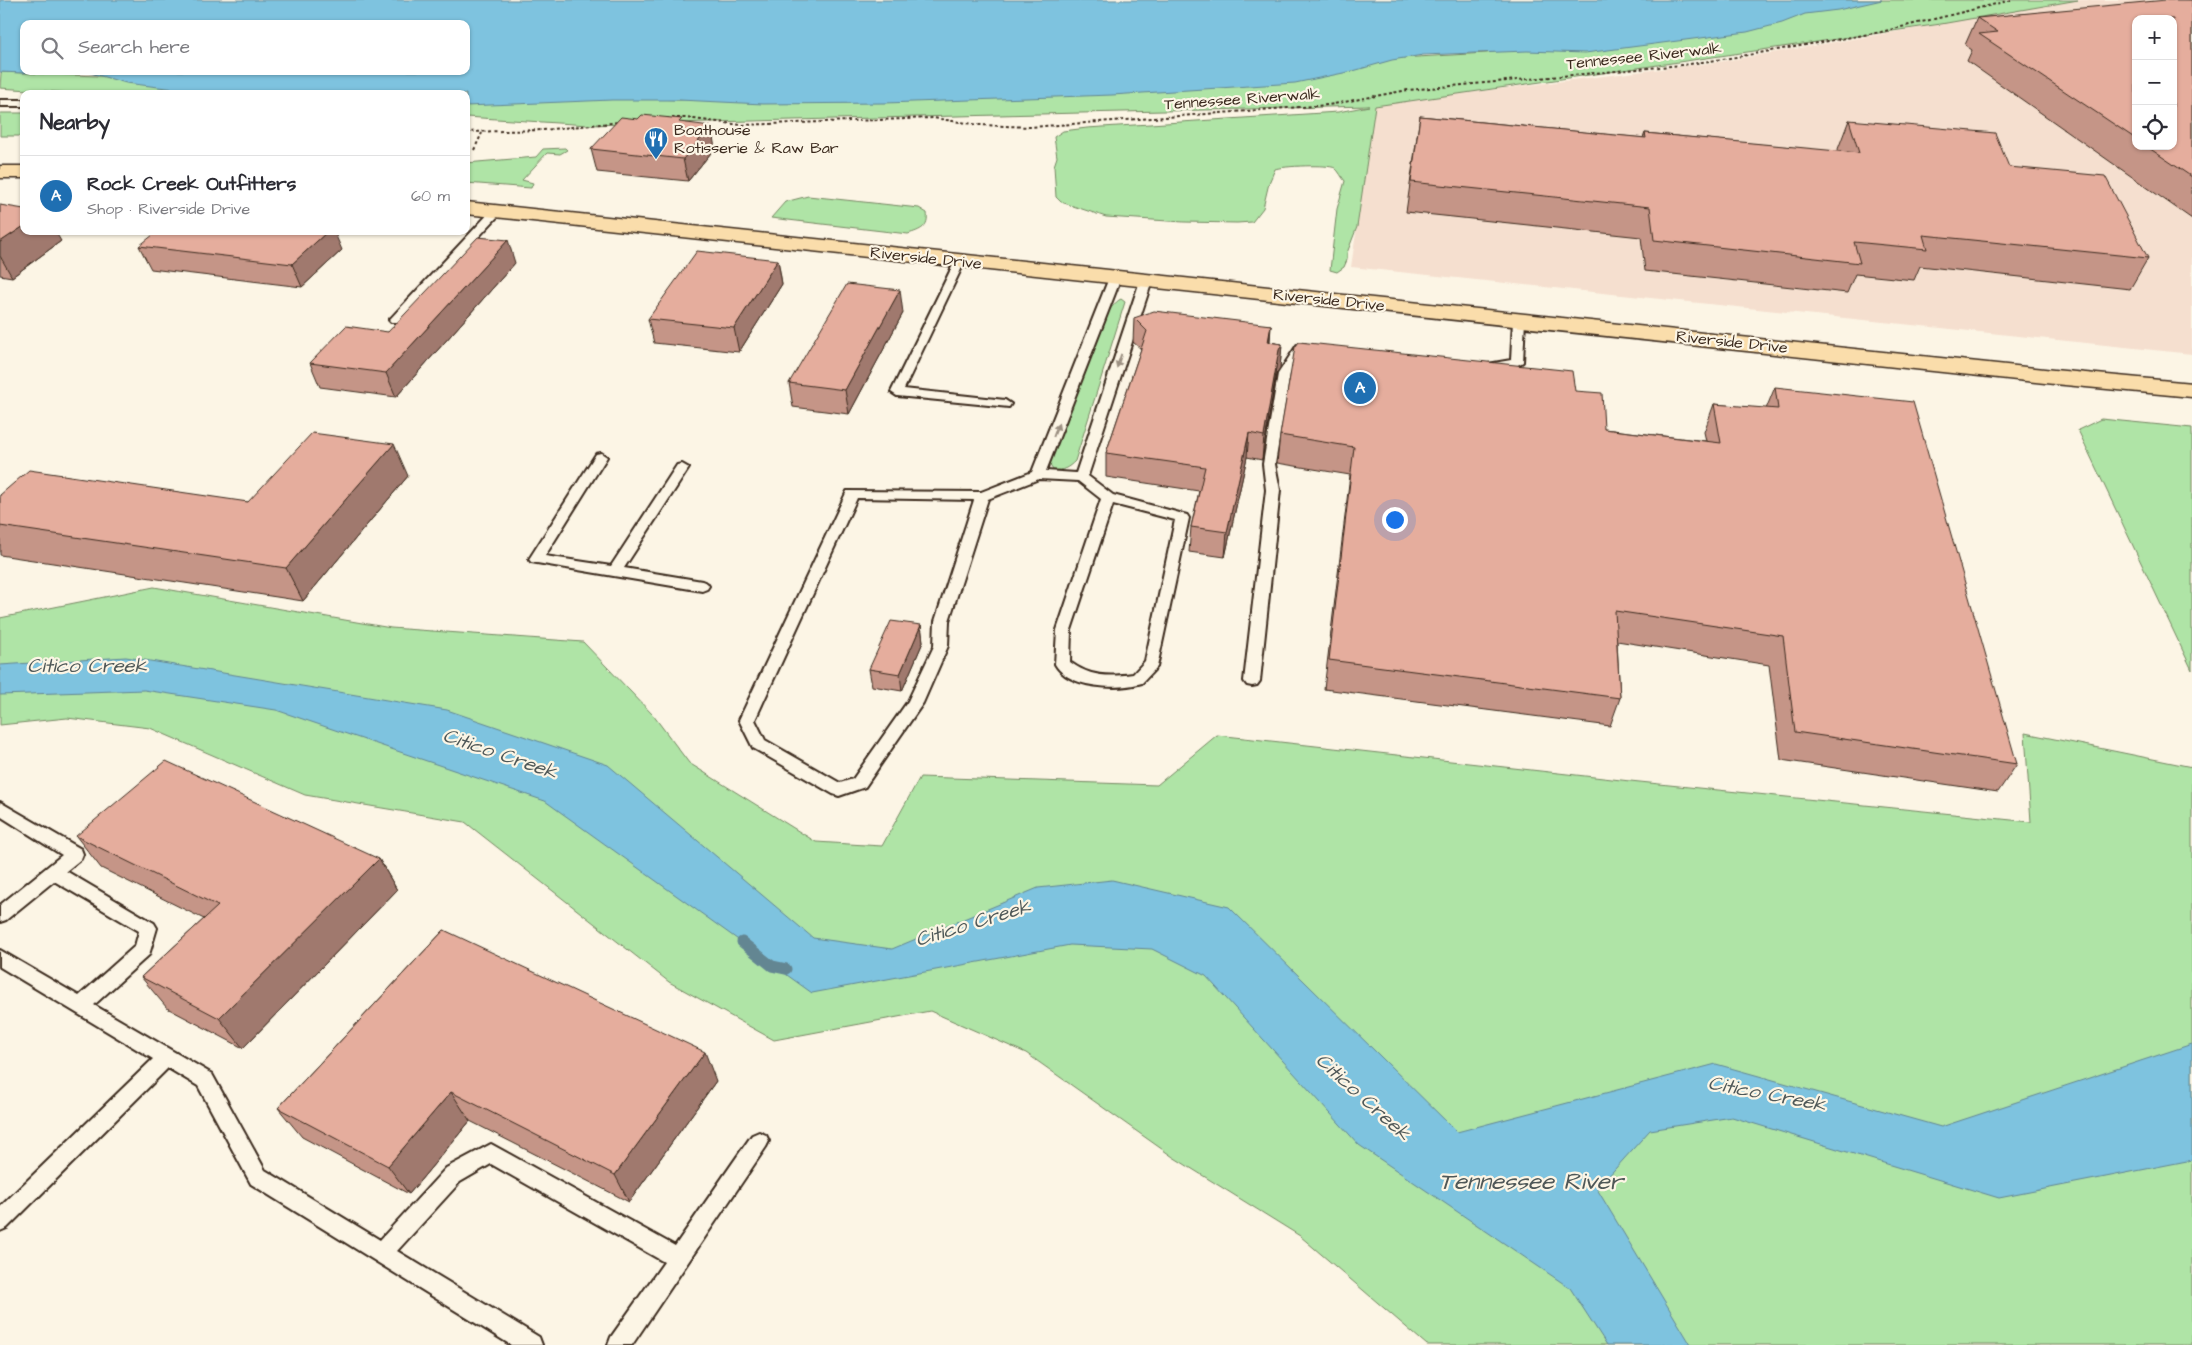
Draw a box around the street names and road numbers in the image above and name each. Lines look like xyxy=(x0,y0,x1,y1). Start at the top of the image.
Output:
street label: Tennessee Riverwalk xyxy=(1565,37,1723,75)
street label: Tennessee Riverwalk xyxy=(1163,83,1321,115)
street label: Riverside Drive xyxy=(869,241,983,275)
street label: Riverside Drive xyxy=(1272,283,1386,317)
street label: Riverside Drive xyxy=(1675,325,1789,359)

